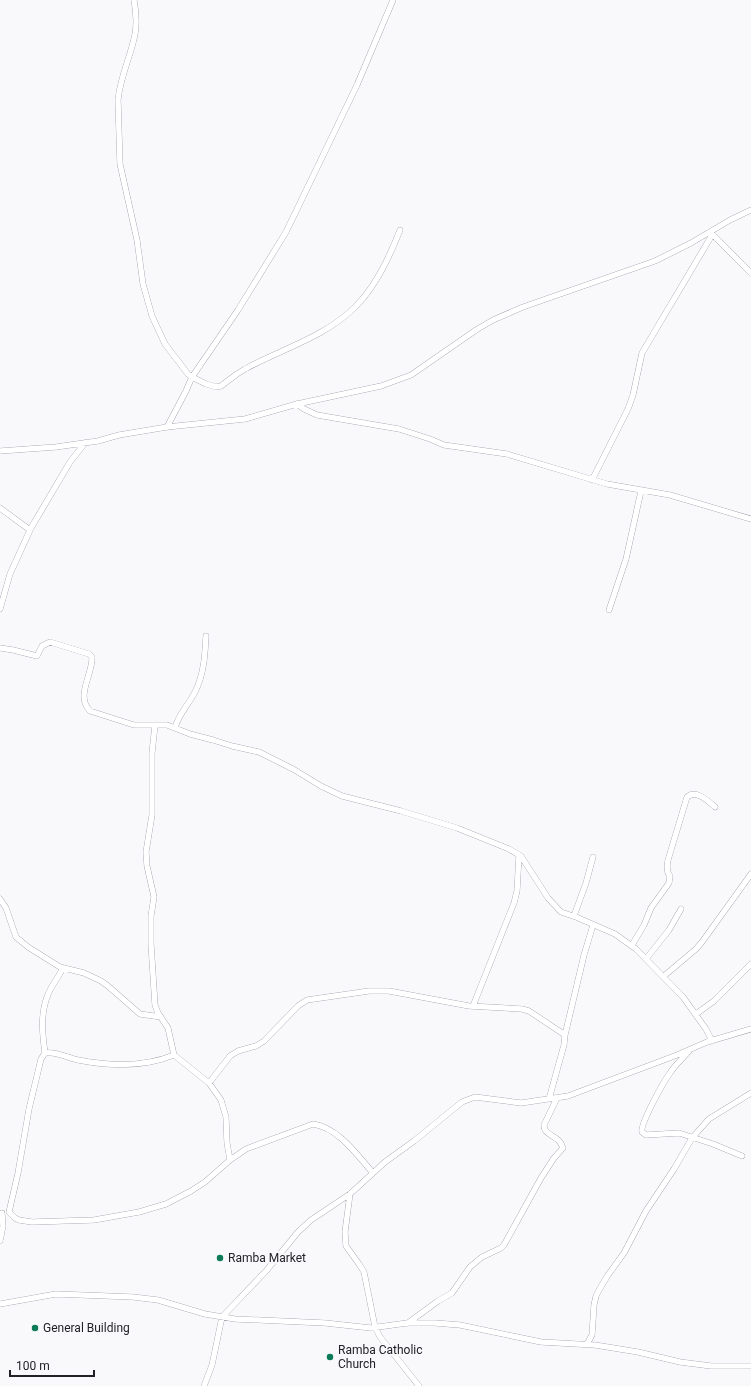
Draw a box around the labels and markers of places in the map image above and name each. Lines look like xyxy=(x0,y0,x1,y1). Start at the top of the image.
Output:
place label: Ramba Market xyxy=(228,1251,306,1265)
marker: Ramba Market xyxy=(215,1253,225,1263)
place label: General Building xyxy=(43,1321,130,1335)
marker: General Building xyxy=(30,1323,40,1333)
place label: Ramba Catholic Church xyxy=(338,1343,423,1371)
marker: Ramba Catholic Church xyxy=(325,1352,335,1362)

